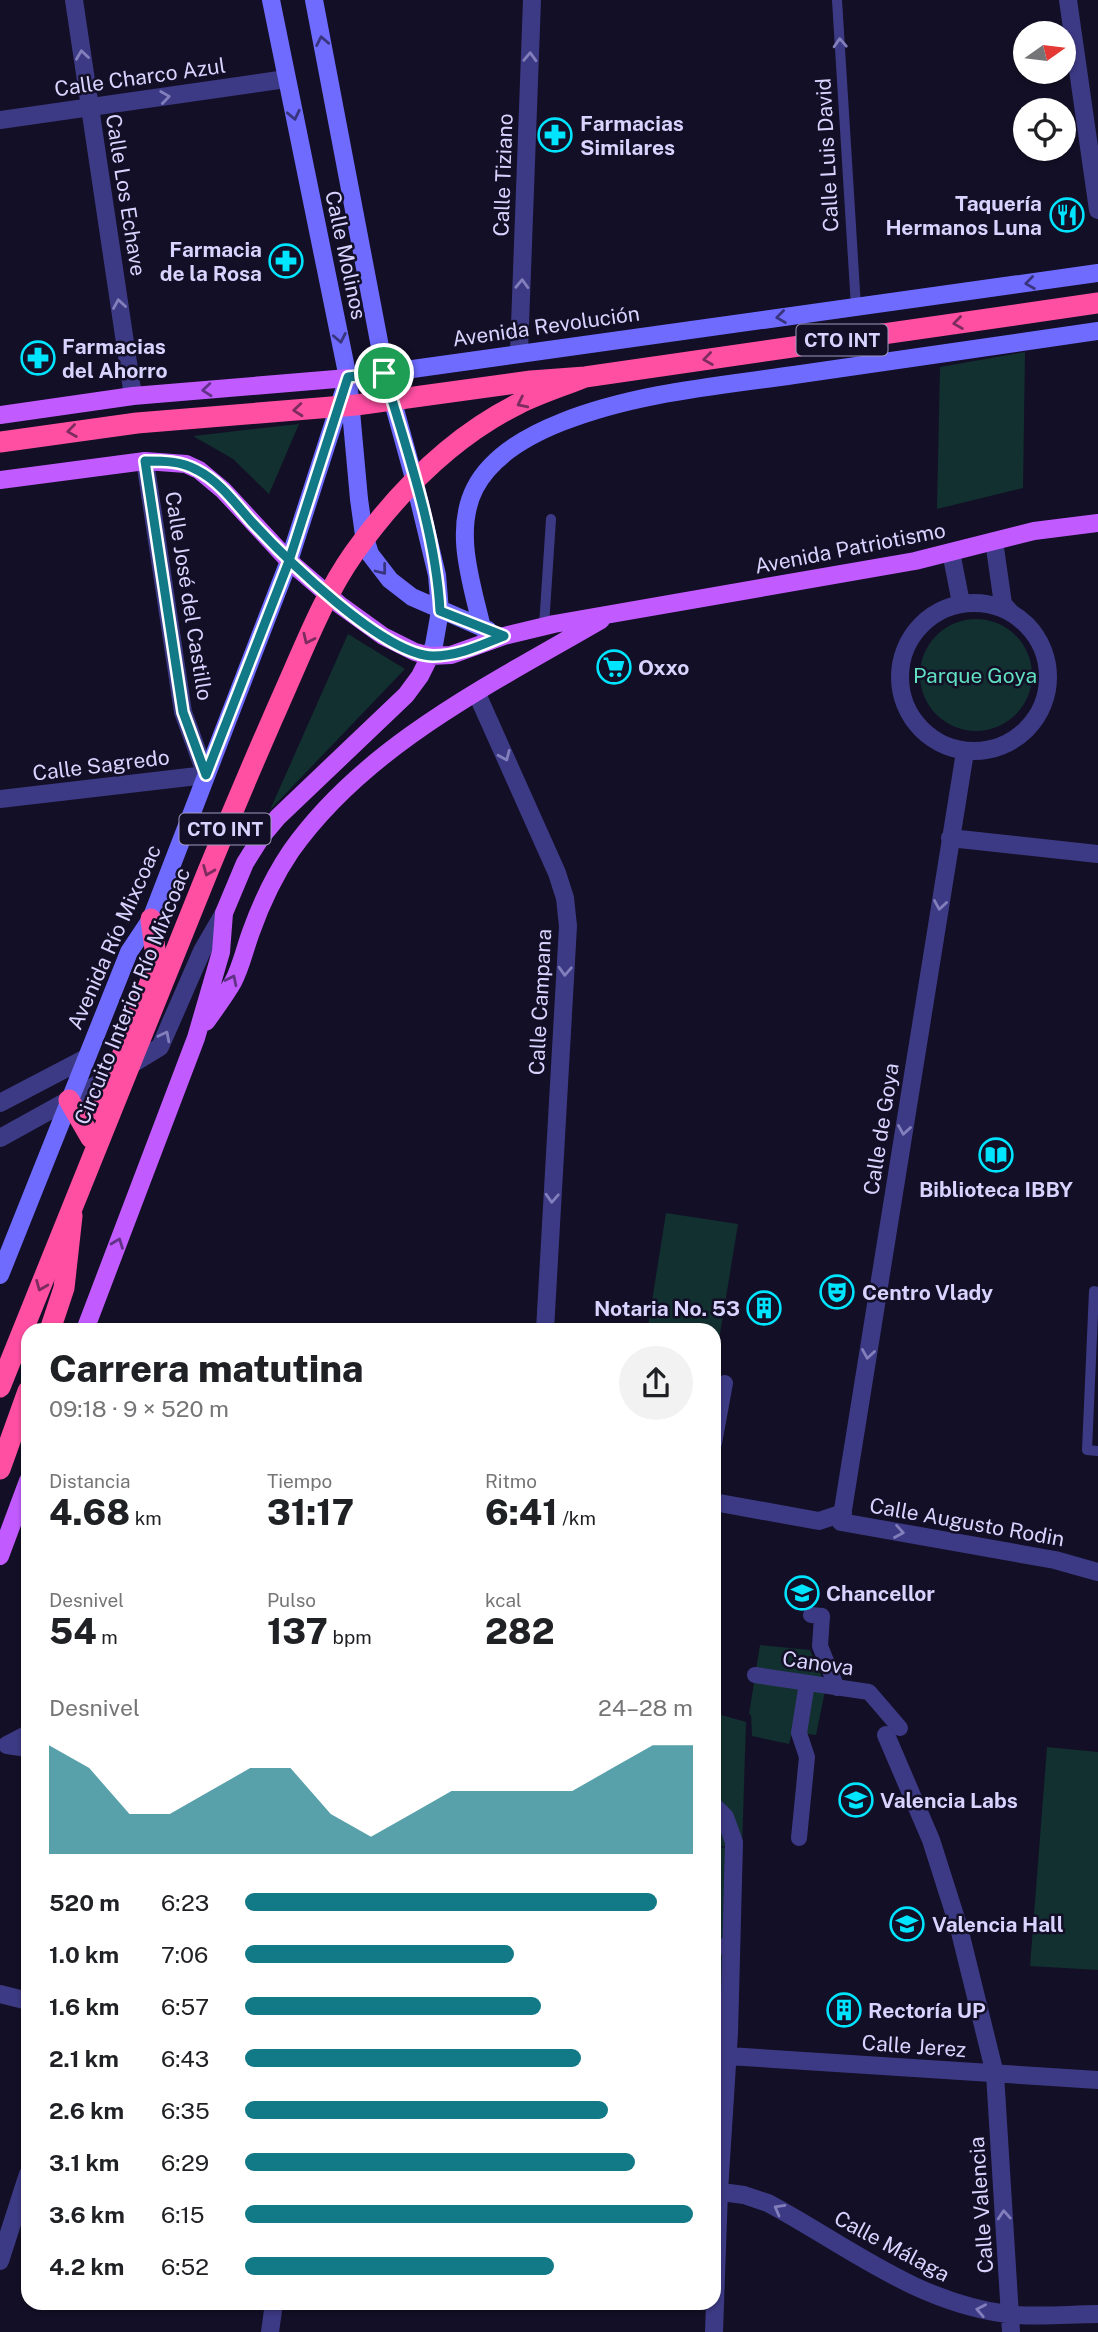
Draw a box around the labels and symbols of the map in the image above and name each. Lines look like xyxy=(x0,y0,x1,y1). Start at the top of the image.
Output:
north arrow xyxy=(1013,21,1076,84)
one-way arrow xyxy=(315,35,330,47)
one-way arrow xyxy=(833,38,848,49)
one-way arrow xyxy=(75,49,90,61)
one-way arrow xyxy=(523,51,538,62)
street label: Calle Charco Azul xyxy=(53,53,227,101)
street label: Calle Luis David xyxy=(810,77,844,233)
one-way arrow xyxy=(159,90,171,105)
one-way arrow xyxy=(285,109,300,121)
place label: Farmacias Similares xyxy=(580,111,684,160)
street label: Calle Los Echave xyxy=(101,112,151,278)
street label: Calle Tiziano xyxy=(488,113,518,237)
pharmacy icon: Farmacias Similares xyxy=(536,116,574,154)
street label: Calle Molinos xyxy=(320,188,372,322)
place label: Taquería Hermanos Luna xyxy=(885,191,1042,240)
restaurant icon: Taquería Hermanos Luna xyxy=(1048,196,1086,234)
place label: Farmacia de la Rosa xyxy=(160,237,262,286)
pharmacy icon: Farmacia de la Rosa xyxy=(267,242,305,280)
one-way arrow xyxy=(1025,275,1036,290)
one-way arrow xyxy=(514,278,529,289)
one-way arrow xyxy=(112,298,127,310)
street label: Avenida Revolución xyxy=(451,300,641,352)
one-way arrow xyxy=(775,310,787,325)
one-way arrow xyxy=(952,315,964,330)
road number: CTO INT xyxy=(796,324,888,356)
one-way arrow xyxy=(332,332,347,344)
place label: Farmacias del Ahorro xyxy=(62,334,168,383)
pharmacy icon: Farmacias del Ahorro xyxy=(19,339,57,377)
pin xyxy=(354,343,414,403)
one-way arrow xyxy=(702,352,714,367)
one-way arrow xyxy=(201,382,212,397)
one-way arrow xyxy=(517,395,529,409)
one-way arrow xyxy=(293,402,304,417)
one-way arrow xyxy=(66,424,78,439)
street label: Calle José del Castillo xyxy=(160,490,218,702)
street label: Avenida Patriotismo xyxy=(752,517,948,579)
one-way arrow xyxy=(373,562,386,574)
one-way arrow xyxy=(302,632,316,644)
supermarket icon: Oxxo xyxy=(595,648,633,686)
place label: Oxxo xyxy=(638,655,689,680)
park label: Parque Goya xyxy=(913,663,1037,688)
street label: Calle Sagredo xyxy=(31,744,171,786)
one-way arrow xyxy=(497,749,511,761)
road number: CTO INT xyxy=(180,814,270,844)
street label: Avenida Río Mixcoac xyxy=(62,841,166,1033)
street label: Circuito Interior Río Mixcoac xyxy=(69,864,195,1128)
one-way arrow xyxy=(203,864,217,876)
one-way arrow xyxy=(933,899,948,911)
street label: Calle Campana xyxy=(524,928,556,1076)
one-way arrow xyxy=(558,966,573,977)
one-way arrow xyxy=(224,975,238,987)
one-way arrow xyxy=(157,1031,171,1044)
street label: Calle de Goya xyxy=(858,1061,904,1197)
one-way arrow xyxy=(897,1124,912,1136)
library icon: Biblioteca IBBY xyxy=(977,1136,1015,1174)
place label: Biblioteca IBBY xyxy=(919,1177,1073,1202)
one-way arrow xyxy=(545,1193,560,1204)
one-way arrow xyxy=(109,1238,123,1250)
theatre icon: Centro Vlady xyxy=(818,1273,856,1311)
one-way arrow xyxy=(35,1279,49,1292)
place label: Centro Vlady xyxy=(862,1280,993,1305)
building icon: Notaria No. 53 xyxy=(745,1289,783,1327)
place label: Notaria No. 53 xyxy=(594,1296,740,1321)
one-way arrow xyxy=(861,1348,876,1360)
street label: Calle Augusto Rodin xyxy=(868,1493,1066,1551)
one-way arrow xyxy=(893,1524,905,1539)
school or university icon: Chancellor xyxy=(783,1574,821,1612)
place label: Chancellor xyxy=(826,1581,935,1606)
street label: Canova xyxy=(781,1646,855,1680)
school or university icon: Valencia Labs xyxy=(837,1781,875,1819)
place label: Valencia Labs xyxy=(880,1788,1018,1813)
school or university icon: Valencia Hall xyxy=(888,1905,926,1943)
place label: Valencia Hall xyxy=(932,1912,1064,1937)
building icon: Rectoría UP xyxy=(825,1991,863,2029)
place label: Rectoría UP xyxy=(868,1998,986,2023)
street label: Calle Jerez xyxy=(861,2030,967,2062)
street label: Calle Valencia xyxy=(964,2136,998,2274)
one-way arrow xyxy=(774,2204,786,2217)
street label: Calle Málaga xyxy=(830,2205,954,2287)
one-way arrow xyxy=(997,2209,1012,2220)
one-way arrow xyxy=(975,2303,987,2318)

